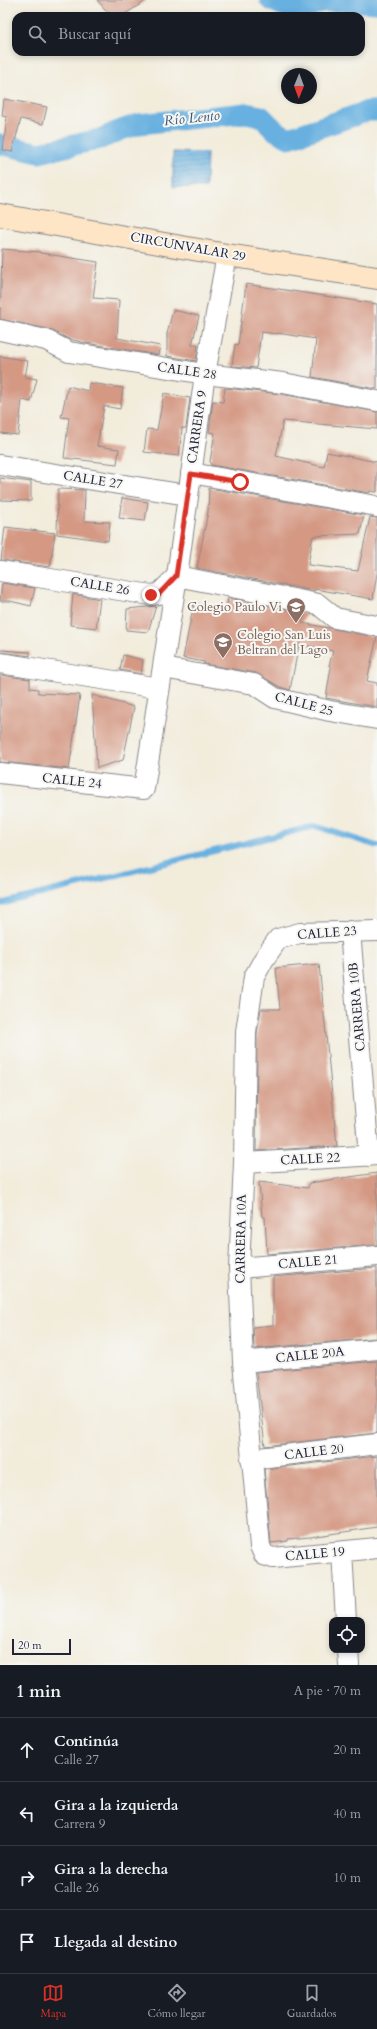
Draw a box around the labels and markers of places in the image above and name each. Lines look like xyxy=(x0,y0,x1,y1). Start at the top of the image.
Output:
school or university icon: Colegio Paulo Vi xyxy=(285,596,307,624)
place label: Colegio Paulo Vi xyxy=(187,598,282,616)
place label: Colegio San Luis Beltran del Lago xyxy=(237,626,331,659)
school or university icon: Colegio San Luis Beltran del Lago xyxy=(212,631,234,659)

